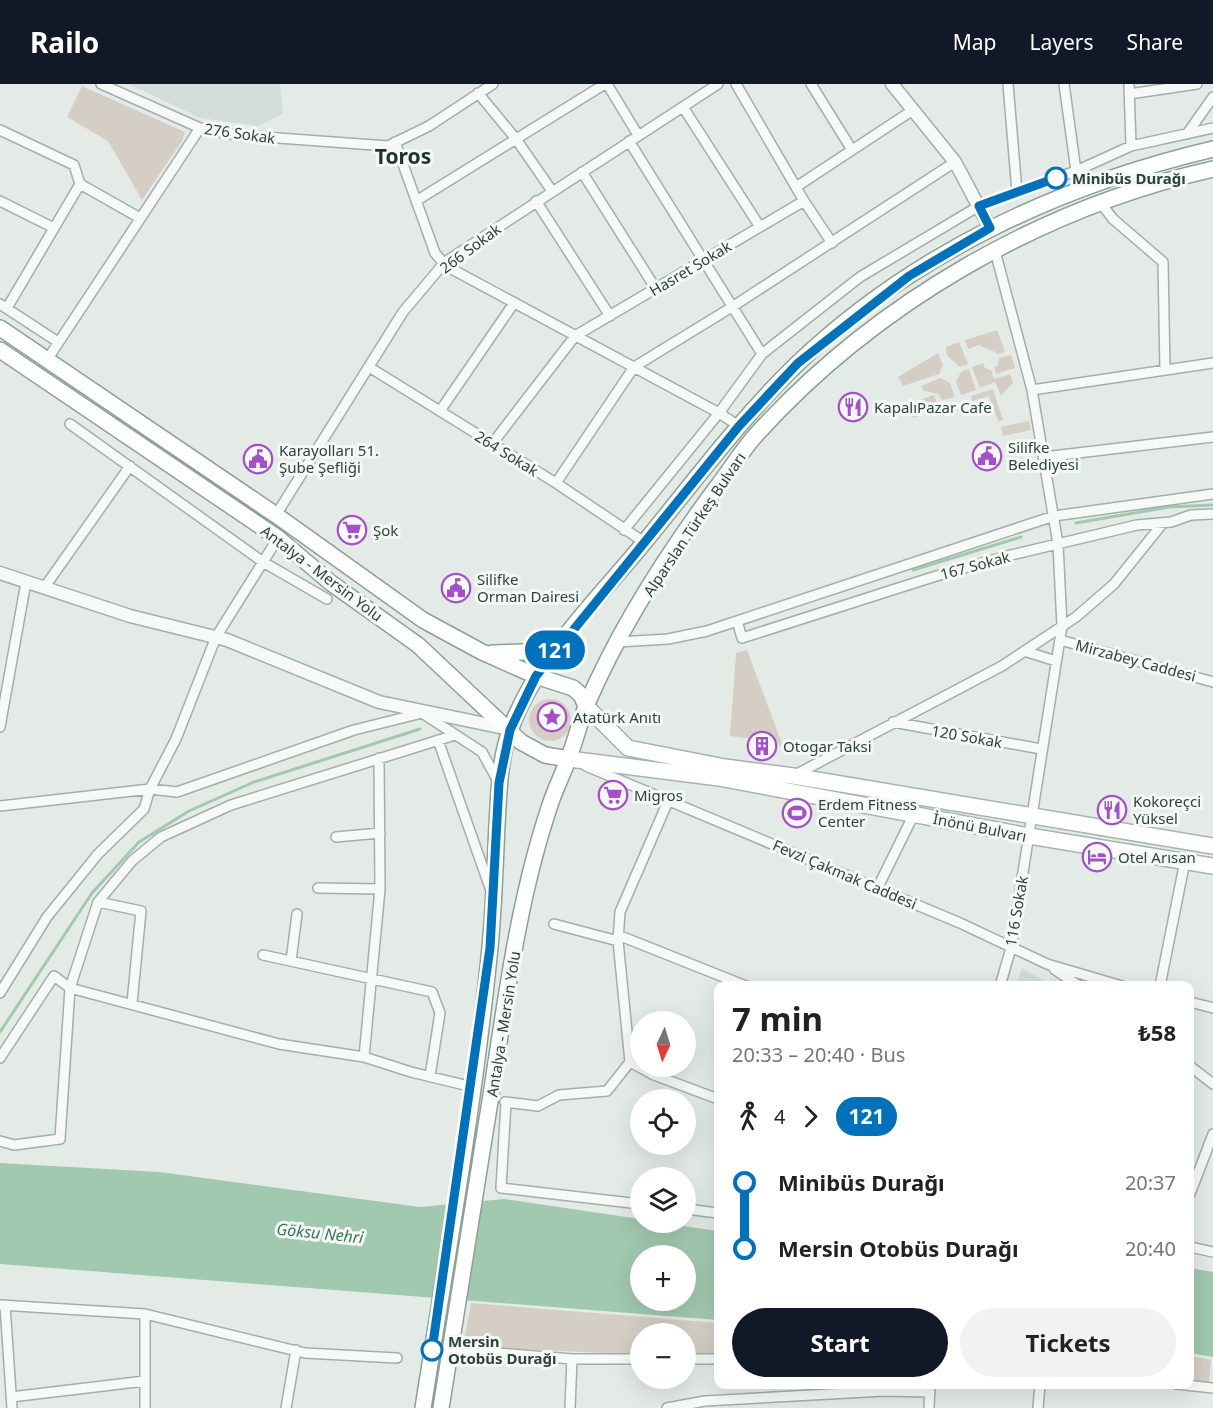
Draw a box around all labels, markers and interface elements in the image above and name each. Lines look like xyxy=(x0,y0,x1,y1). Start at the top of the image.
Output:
text: Railo xyxy=(30,23,99,61)
text: Map xyxy=(953,28,997,56)
text: Layers xyxy=(1030,28,1094,56)
text: Share xyxy=(1127,28,1183,56)
street label: 276 Sokak xyxy=(203,118,277,148)
district label: Toros xyxy=(375,142,431,170)
marker: Minibüs Durağı xyxy=(1045,167,1067,189)
place label: Minibüs Durağı xyxy=(1072,168,1186,188)
street label: 266 Sokak xyxy=(435,219,505,277)
street label: Hasret Sokak xyxy=(645,236,735,300)
restaurant icon: KapalıPazar Cafe xyxy=(837,391,869,423)
place label: KapalıPazar Cafe xyxy=(874,397,992,417)
street label: 264 Sokak xyxy=(471,426,543,480)
place label: Silifke Belediyesi xyxy=(1008,437,1079,474)
place label: Karayolları 51. Şube Şefliği xyxy=(279,440,379,477)
public building icon: Silifke Belediyesi xyxy=(971,440,1003,472)
public building icon: Karayolları 51. Şube Şefliği xyxy=(242,443,274,475)
street label: Alparslan Türkeş Bulvarı xyxy=(638,448,750,600)
supermarket icon: Şok xyxy=(336,514,368,546)
place label: Şok xyxy=(373,520,398,540)
street label: Antalya - Mersin Yolu xyxy=(257,521,387,625)
street label: 167 Sokak xyxy=(938,546,1012,584)
place label: Silifke Orman Dairesi xyxy=(477,569,579,606)
public building icon: Silifke Orman Dairesi xyxy=(440,572,472,604)
line badge: 121 xyxy=(520,630,590,670)
street label: Mirzabey Caddesi xyxy=(1074,634,1198,686)
text: 121 xyxy=(537,636,573,664)
place icon: Atatürk Anıtı xyxy=(536,701,568,733)
place label: Atatürk Anıtı xyxy=(573,707,661,727)
street label: 120 Sokak xyxy=(930,720,1004,752)
building icon: Otogar Taksi xyxy=(746,730,778,762)
place label: Otogar Taksi xyxy=(783,736,872,756)
supermarket icon: Migros xyxy=(597,779,629,811)
place label: Migros xyxy=(634,785,683,805)
place label: Kokoreçci Yüksel xyxy=(1133,791,1201,828)
place label: Erdem Fitness Center xyxy=(818,794,917,831)
restaurant icon: Kokoreçci Yüksel xyxy=(1096,794,1128,826)
sports icon: Erdem Fitness Center xyxy=(781,797,813,829)
street label: İnönü Bulvarı xyxy=(932,808,1028,846)
street label: Fevzi Çakmak Caddesi xyxy=(770,835,920,913)
hotel icon: Otel Arısan xyxy=(1081,841,1113,873)
place label: Otel Arısan xyxy=(1118,847,1196,867)
street label: 116 Sokak xyxy=(1000,874,1032,948)
street label: Antalya - Mersin Yolu xyxy=(482,949,524,1099)
text: 7 min xyxy=(732,996,823,1041)
north arrow xyxy=(630,1011,696,1077)
map controls xyxy=(630,1011,696,1389)
text: ₺58 xyxy=(1138,1017,1176,1047)
text: 20:33 – 20:40 · Bus xyxy=(732,1041,905,1068)
button: locate xyxy=(630,1089,696,1155)
icon: walk xyxy=(732,1100,765,1133)
icon: forward xyxy=(794,1100,827,1133)
text: 121 xyxy=(848,1102,885,1130)
text: 4 xyxy=(774,1103,785,1130)
button: layers xyxy=(630,1167,696,1233)
text: Minibüs Durağı xyxy=(778,1167,945,1197)
text: 20:37 xyxy=(1125,1169,1176,1196)
water label: Göksu Nehri xyxy=(276,1218,365,1249)
text: Mersin Otobüs Durağı xyxy=(778,1233,1018,1263)
text: 20:40 xyxy=(1125,1235,1176,1262)
button: + xyxy=(630,1245,696,1311)
button: Start xyxy=(732,1308,948,1377)
button: Tickets xyxy=(960,1308,1176,1377)
button: − xyxy=(630,1323,696,1389)
place label: Mersin Otobüs Durağı xyxy=(448,1331,557,1368)
marker: Mersin Otobüs Durağı xyxy=(421,1339,443,1361)

